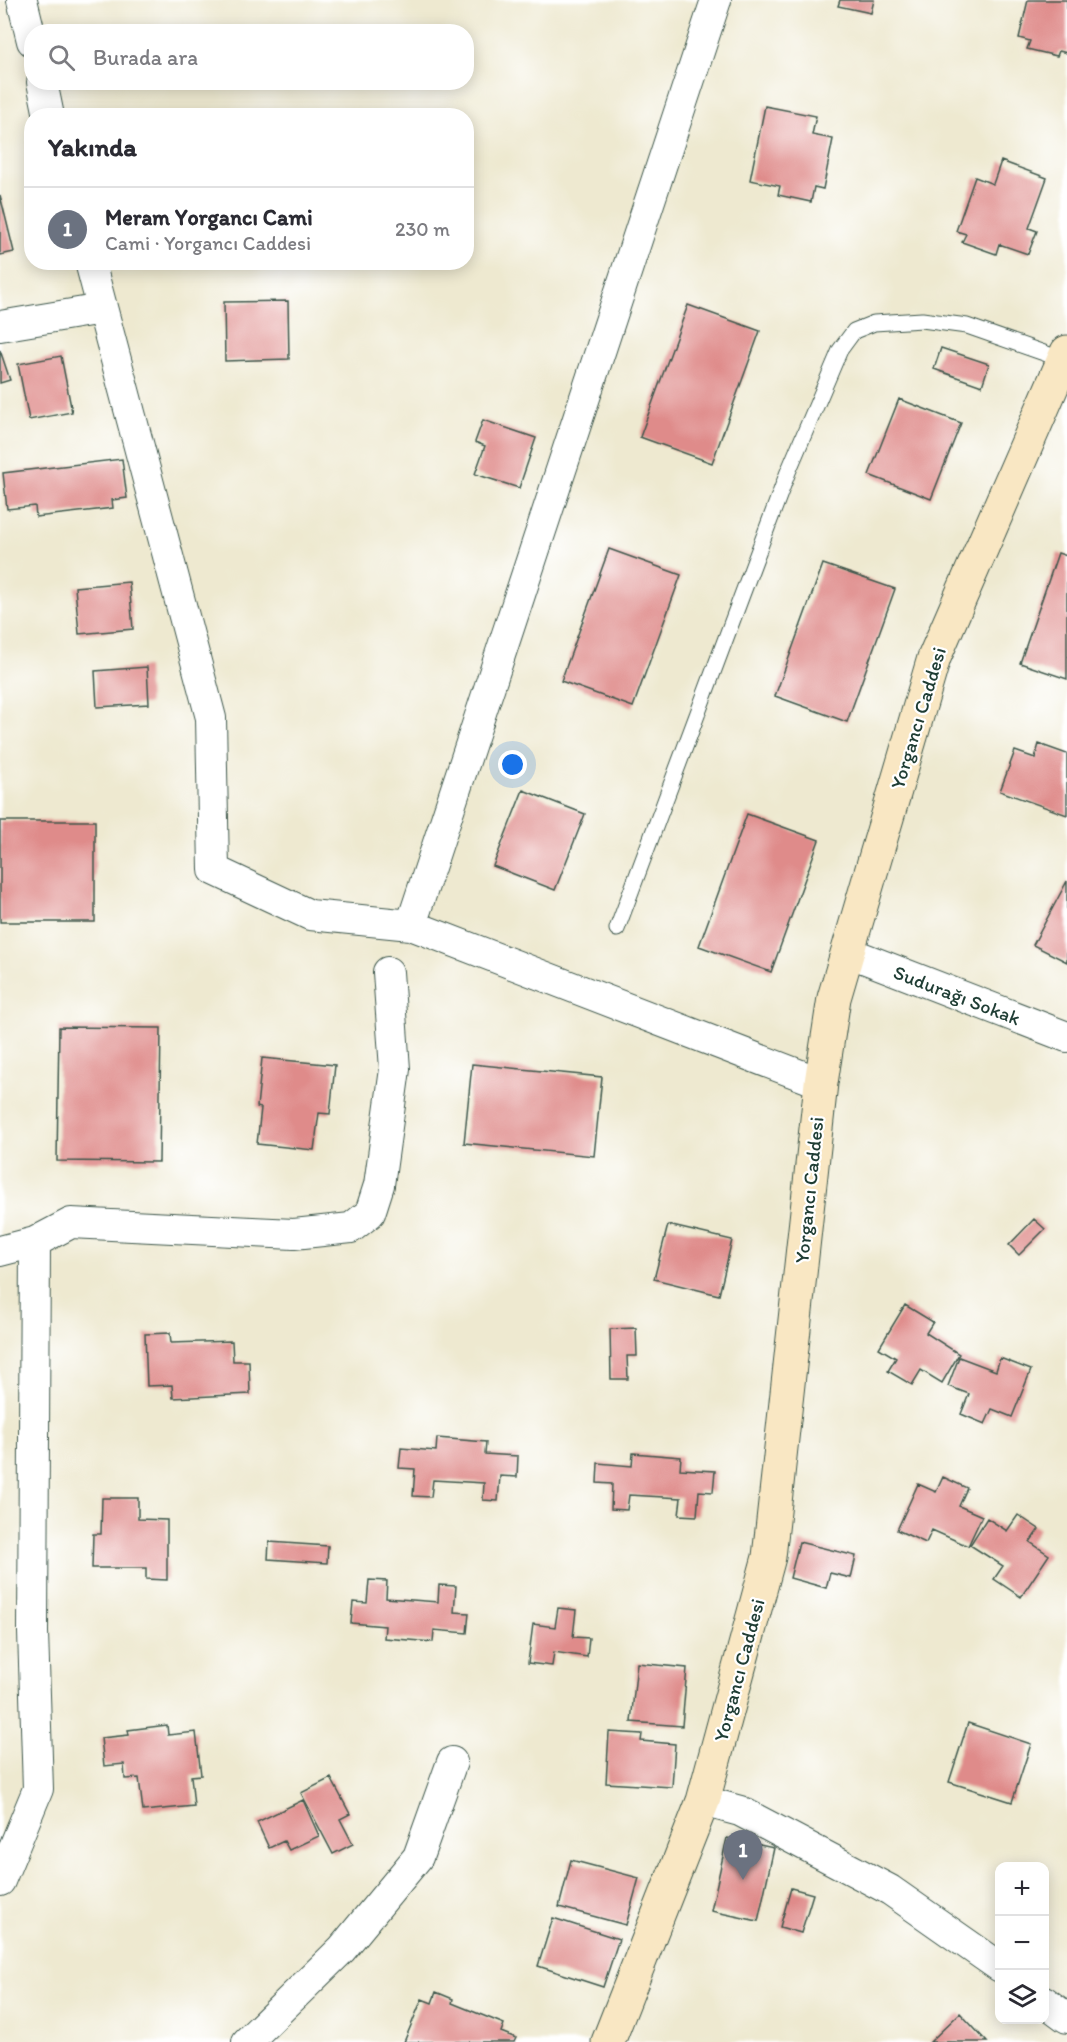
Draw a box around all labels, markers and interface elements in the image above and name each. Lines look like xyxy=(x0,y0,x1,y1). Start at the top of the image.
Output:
search box xyxy=(24,24,474,90)
icon: search xyxy=(45,41,78,74)
text: Burada ara xyxy=(93,44,198,71)
text: Yakında xyxy=(48,131,137,163)
text: Meram Yorgancı Cami xyxy=(105,204,313,231)
text: 1 xyxy=(63,217,72,241)
text: 230 m xyxy=(395,217,450,241)
text: Cami · Yorgancı Caddesi xyxy=(105,231,311,255)
street label: Yorgancı Caddesi xyxy=(885,644,951,792)
your location xyxy=(498,750,527,779)
street label: Sudurağı Sokak xyxy=(890,960,1024,1030)
street label: Yorgancı Caddesi xyxy=(789,1116,829,1264)
street label: Yorgancı Caddesi xyxy=(708,1596,770,1744)
pin: 1 xyxy=(724,1830,762,1880)
map controls xyxy=(995,1862,1049,2024)
button: + xyxy=(995,1862,1049,1916)
button: − xyxy=(995,1916,1049,1970)
button: layers xyxy=(995,1970,1049,2024)

